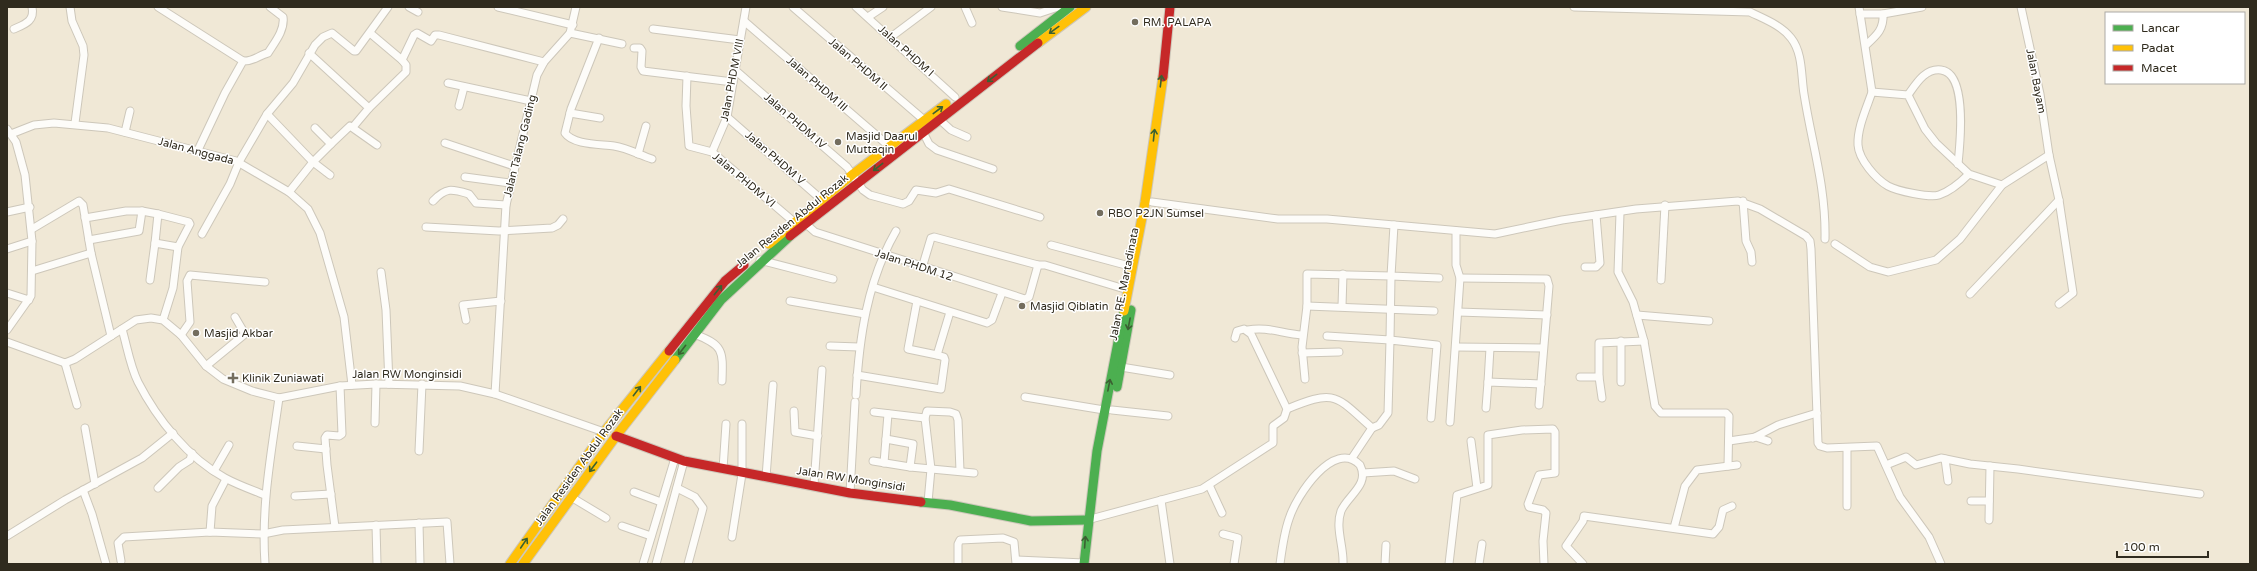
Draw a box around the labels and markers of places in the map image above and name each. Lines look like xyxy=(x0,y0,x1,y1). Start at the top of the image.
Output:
place label: RM. PALAPA xyxy=(1143,16,1212,29)
marker: RM. PALAPA xyxy=(1130,17,1140,27)
place label: Masjid Daarul Muttaqin xyxy=(846,130,918,156)
marker: Masjid Daarul Muttaqin xyxy=(833,137,843,147)
place label: RBO P2JN Sumsel xyxy=(1108,207,1204,220)
marker: RBO P2JN Sumsel xyxy=(1095,208,1105,218)
place label: Masjid Qiblatin xyxy=(1030,300,1108,313)
marker: Masjid Qiblatin xyxy=(1017,301,1027,311)
place label: Masjid Akbar xyxy=(204,327,274,340)
marker: Masjid Akbar xyxy=(191,328,201,338)
marker: Klinik Zuniawati xyxy=(227,372,239,384)
place label: Klinik Zuniawati xyxy=(242,372,324,385)

